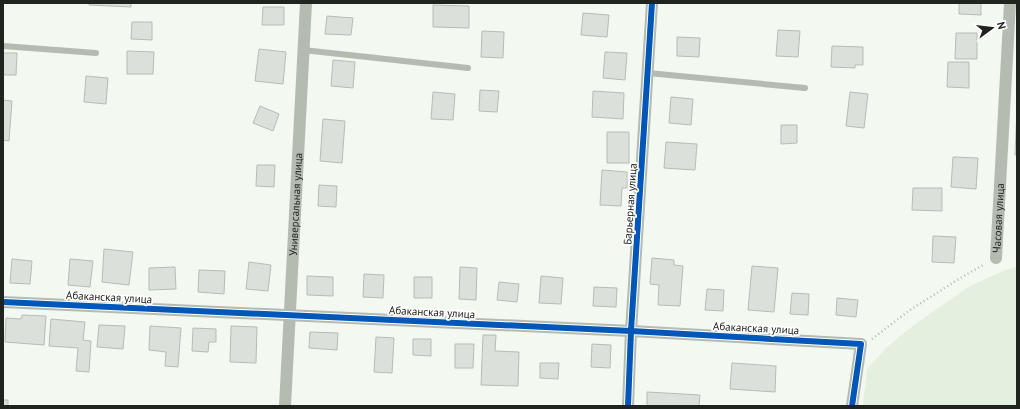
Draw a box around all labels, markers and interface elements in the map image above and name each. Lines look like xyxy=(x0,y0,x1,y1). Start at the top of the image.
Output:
north arrow xyxy=(972,8,1012,48)
text: N xyxy=(994,20,1009,31)
street label: Универсальная улица xyxy=(286,152,305,256)
street label: Барьерная улица xyxy=(620,163,640,245)
street label: Часовая улица xyxy=(989,183,1007,253)
street label: Абаканская улица xyxy=(66,288,152,306)
street label: Абаканская улица xyxy=(389,303,475,321)
street label: Абаканская улица xyxy=(713,319,799,337)

